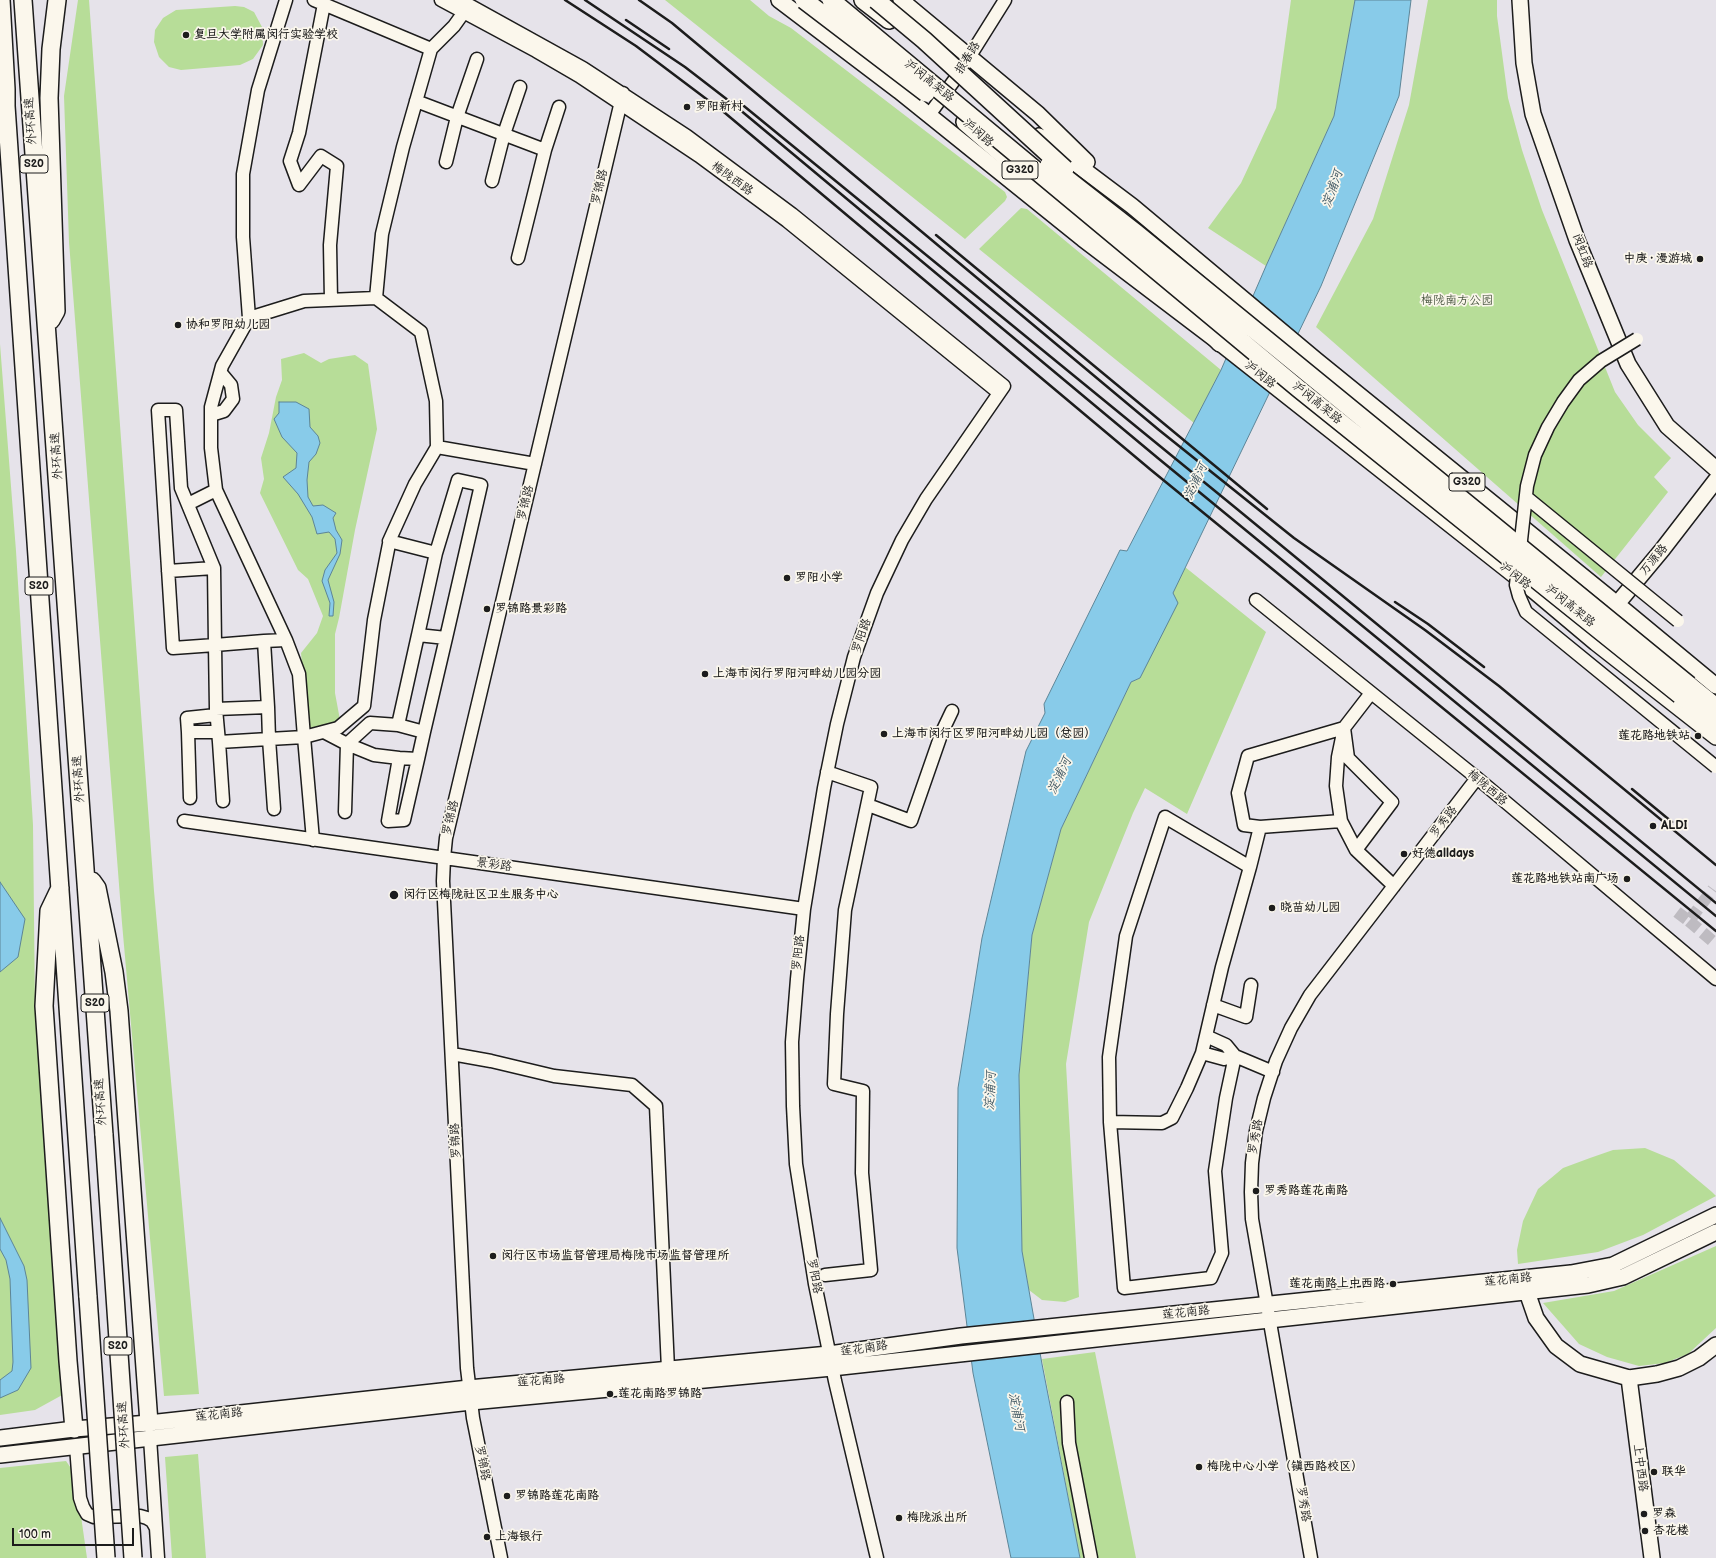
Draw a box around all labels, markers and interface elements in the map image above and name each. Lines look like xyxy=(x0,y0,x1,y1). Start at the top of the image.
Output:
place label: 复旦大学附属闵行实验学校 xyxy=(194,28,338,42)
marker: 复旦大学附属闵行实验学校 xyxy=(181,30,191,40)
street label: 报春路 xyxy=(952,39,984,77)
street label: 沪闵高架路 xyxy=(901,57,957,105)
street label: 外环高速 xyxy=(22,97,40,145)
place label: 罗阳新村 xyxy=(695,100,743,114)
marker: 罗阳新村 xyxy=(682,102,692,112)
street label: 沪闵路 xyxy=(960,116,996,150)
road number: S20 xyxy=(20,155,48,173)
street label: 梅陇西路 xyxy=(708,159,756,199)
road number: G320 xyxy=(1002,161,1038,179)
street label: 罗锦路 xyxy=(589,168,611,206)
water label: 淀浦河 xyxy=(1319,168,1347,210)
street label: 闵虹路 xyxy=(1569,232,1595,270)
place label: 中庚 · 漫游城 xyxy=(1624,252,1692,266)
marker: 中庚 · 漫游城 xyxy=(1695,254,1705,264)
park label: 梅陇南方公园 xyxy=(1421,294,1493,308)
place label: 协和罗阳幼儿园 xyxy=(186,318,270,332)
marker: 协和罗阳幼儿园 xyxy=(173,320,183,330)
street label: 沪闵路 xyxy=(1241,358,1279,392)
street label: 沪闵高架路 xyxy=(1289,379,1345,427)
street label: 外环高速 xyxy=(48,432,66,480)
water label: 淀浦河 xyxy=(1181,461,1211,503)
road number: G320 xyxy=(1449,473,1485,491)
street label: 罗锦路 xyxy=(515,484,537,522)
street label: 万源路 xyxy=(1637,542,1671,578)
street label: 沪闵路 xyxy=(1496,559,1534,593)
place label: 罗阳小学 xyxy=(795,571,843,585)
marker: 罗阳小学 xyxy=(782,573,792,583)
road number: S20 xyxy=(25,577,53,595)
street label: 沪闵高架路 xyxy=(1542,582,1598,630)
place label: 罗锦路景彩路 xyxy=(495,602,567,616)
marker: 罗锦路景彩路 xyxy=(482,604,492,614)
street label: 罗阳路 xyxy=(849,617,875,655)
place label: 上海市闵行罗阳河畔幼儿园分园 xyxy=(713,667,881,681)
marker: 上海市闵行罗阳河畔幼儿园分园 xyxy=(700,669,710,679)
place label: 上海市闵行区罗阳河畔幼儿园（总园） xyxy=(892,727,1096,741)
marker: 上海市闵行区罗阳河畔幼儿园（总园） xyxy=(879,729,889,739)
place label: 莲花路地铁站 xyxy=(1618,729,1690,743)
marker: 莲花路地铁站 xyxy=(1693,731,1703,741)
street label: 外环高速 xyxy=(70,755,88,803)
water label: 淀浦河 xyxy=(1045,755,1075,797)
street label: 梅陇西路 xyxy=(1464,767,1510,809)
street label: 罗锦路 xyxy=(440,799,462,837)
street label: 罗秀路 xyxy=(1427,803,1461,841)
place label: ALDI xyxy=(1661,819,1688,833)
marker: ALDI xyxy=(1648,821,1658,831)
place label: 好德alldays xyxy=(1412,847,1474,861)
marker: 好德alldays xyxy=(1399,849,1409,859)
street label: 景彩路 xyxy=(475,855,513,875)
place label: 莲花路地铁站南广场 xyxy=(1511,872,1619,886)
marker: 莲花路地铁站南广场 xyxy=(1622,874,1632,884)
place label: 闵行区梅陇社区卫生服务中心 xyxy=(403,888,559,902)
marker: 闵行区梅陇社区卫生服务中心 xyxy=(388,889,400,901)
place label: 晓苗幼儿园 xyxy=(1280,901,1340,915)
marker: 晓苗幼儿园 xyxy=(1267,903,1277,913)
street label: 罗阳路 xyxy=(790,934,808,972)
road number: S20 xyxy=(81,994,109,1012)
water label: 淀浦河 xyxy=(983,1071,999,1111)
street label: 外环高速 xyxy=(92,1078,110,1126)
street label: 罗秀路 xyxy=(1246,1118,1266,1156)
street label: 罗锦路 xyxy=(448,1123,464,1159)
place label: 罗秀路莲花南路 xyxy=(1264,1184,1348,1198)
marker: 罗秀路莲花南路 xyxy=(1251,1186,1261,1196)
place label: 闵行区市场监督管理局梅陇市场监督管理所 xyxy=(501,1249,729,1263)
marker: 闵行区市场监督管理局梅陇市场监督管理所 xyxy=(488,1251,498,1261)
street label: 罗阳路 xyxy=(803,1257,825,1295)
street label: 莲花南路 xyxy=(1483,1270,1533,1290)
place label: 莲花南路上中西路 xyxy=(1289,1277,1385,1291)
marker: 莲花南路上中西路 xyxy=(1388,1279,1398,1289)
street label: 莲花南路 xyxy=(1161,1303,1211,1323)
road number: S20 xyxy=(104,1337,132,1355)
street label: 莲花南路 xyxy=(839,1339,889,1359)
street label: 莲花南路 xyxy=(516,1372,566,1390)
place label: 莲花南路罗锦路 xyxy=(618,1387,702,1401)
marker: 莲花南路罗锦路 xyxy=(605,1389,615,1399)
water label: 淀浦河 xyxy=(1005,1391,1027,1433)
street label: 外环高速 xyxy=(115,1401,133,1449)
street label: 莲花南路 xyxy=(194,1405,244,1425)
street label: 上中西路 xyxy=(1630,1443,1650,1493)
street label: 罗锦路 xyxy=(471,1444,493,1482)
place label: 梅陇中心小学（镇西路校区） xyxy=(1207,1460,1363,1474)
marker: 梅陇中心小学（镇西路校区） xyxy=(1194,1462,1204,1472)
place label: 联华 xyxy=(1662,1465,1686,1479)
marker: 联华 xyxy=(1649,1467,1659,1477)
street label: 罗秀路 xyxy=(1293,1485,1313,1523)
place label: 罗锦路莲花南路 xyxy=(515,1489,599,1503)
marker: 罗锦路莲花南路 xyxy=(502,1491,512,1501)
place label: 罗森 xyxy=(1652,1507,1676,1521)
marker: 罗森 xyxy=(1639,1509,1649,1519)
place label: 梅陇派出所 xyxy=(907,1511,967,1525)
marker: 梅陇派出所 xyxy=(894,1513,904,1523)
scale bar xyxy=(14,1520,136,1546)
place label: 杏花楼 xyxy=(1653,1524,1689,1538)
marker: 杏花楼 xyxy=(1640,1526,1650,1536)
text: 100 m xyxy=(19,1527,51,1542)
place label: 上海银行 xyxy=(495,1530,543,1544)
marker: 上海银行 xyxy=(482,1532,492,1542)

